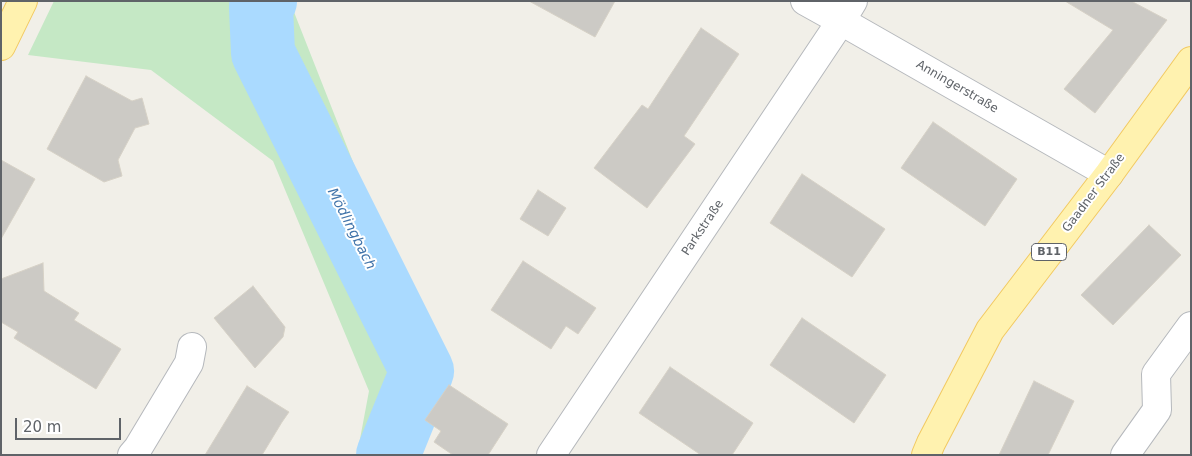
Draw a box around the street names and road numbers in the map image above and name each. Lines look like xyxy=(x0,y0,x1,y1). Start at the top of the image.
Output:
street label: Anningerstraße xyxy=(913,58,1001,116)
street label: Gaadner Straße xyxy=(1060,151,1128,235)
street label: Parkstraße xyxy=(679,197,727,259)
road number: B11 xyxy=(1032,243,1066,260)

